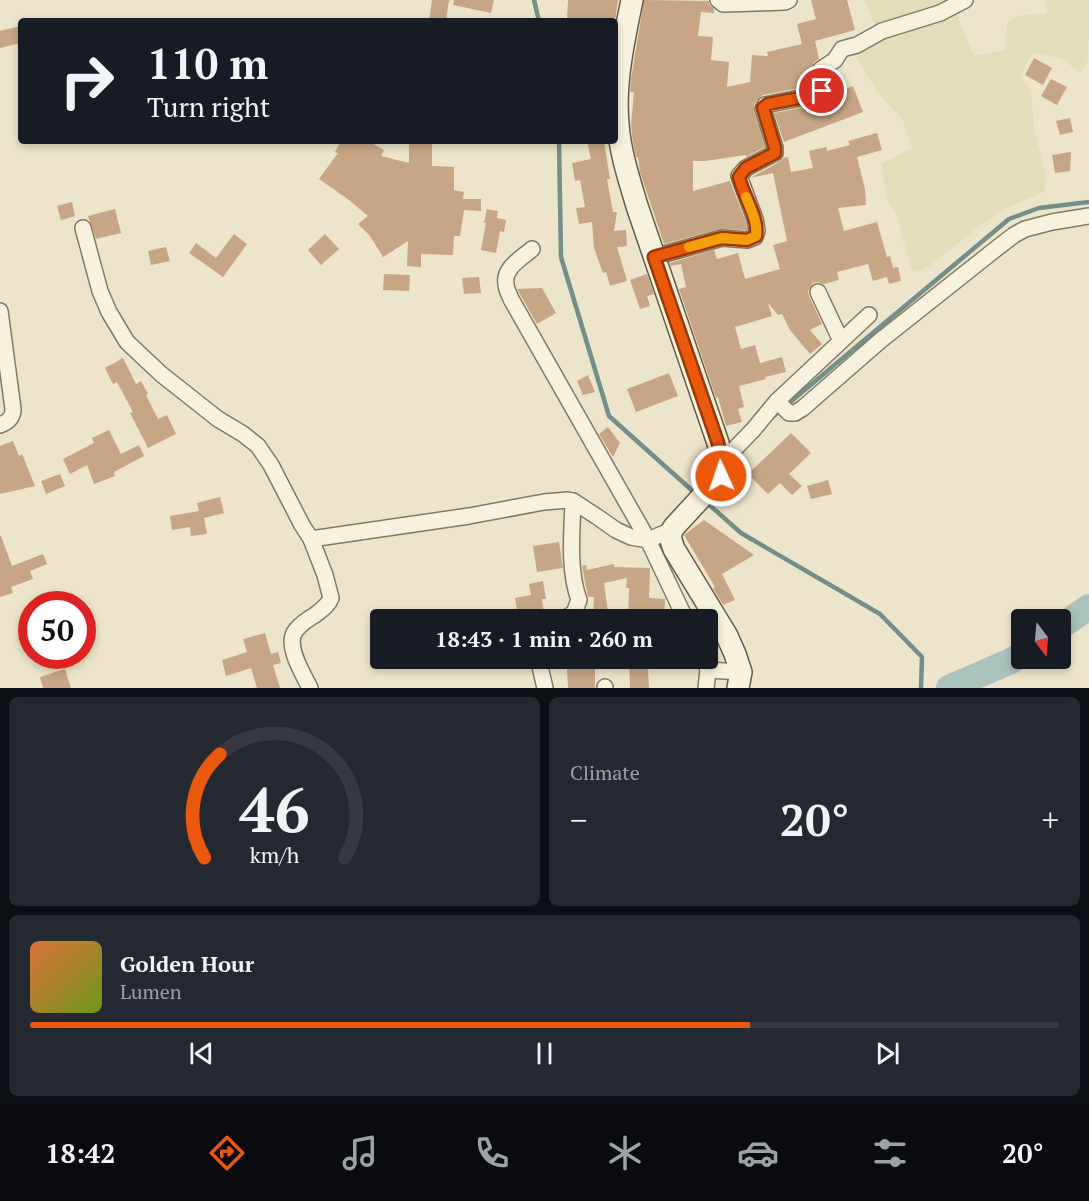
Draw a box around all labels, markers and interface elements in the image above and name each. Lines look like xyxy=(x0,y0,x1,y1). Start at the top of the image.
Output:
text: 110 m xyxy=(147,35,268,91)
icon: right xyxy=(48,42,126,120)
pin xyxy=(796,65,847,116)
icon: arrive xyxy=(805,74,838,107)
text: Turn right xyxy=(147,89,270,125)
position arrow xyxy=(689,444,753,508)
speed limit sign: 50 xyxy=(18,591,96,669)
north arrow xyxy=(1011,609,1071,669)
map controls xyxy=(1011,609,1071,669)
text: 18:43 · 1 min · 260 m xyxy=(435,624,653,653)
text: Climate xyxy=(570,759,640,786)
text: 46 xyxy=(239,767,310,850)
text: 20° xyxy=(780,789,849,849)
text: − xyxy=(570,798,588,841)
text: + xyxy=(1041,798,1059,841)
text: km/h xyxy=(250,842,300,870)
text: Golden Hour xyxy=(120,949,254,978)
text: Lumen xyxy=(120,978,182,1005)
icon: previous xyxy=(185,1037,218,1070)
icon: pause xyxy=(528,1037,561,1070)
icon: next xyxy=(871,1037,904,1070)
icon: directions xyxy=(206,1132,248,1174)
icon: music xyxy=(339,1132,381,1174)
icon: phone xyxy=(471,1132,513,1174)
icon: climate xyxy=(604,1132,646,1174)
icon: car xyxy=(737,1132,779,1174)
icon: filters xyxy=(869,1132,911,1174)
text: 18:42 xyxy=(45,1135,116,1171)
text: 20° xyxy=(1002,1135,1044,1171)

